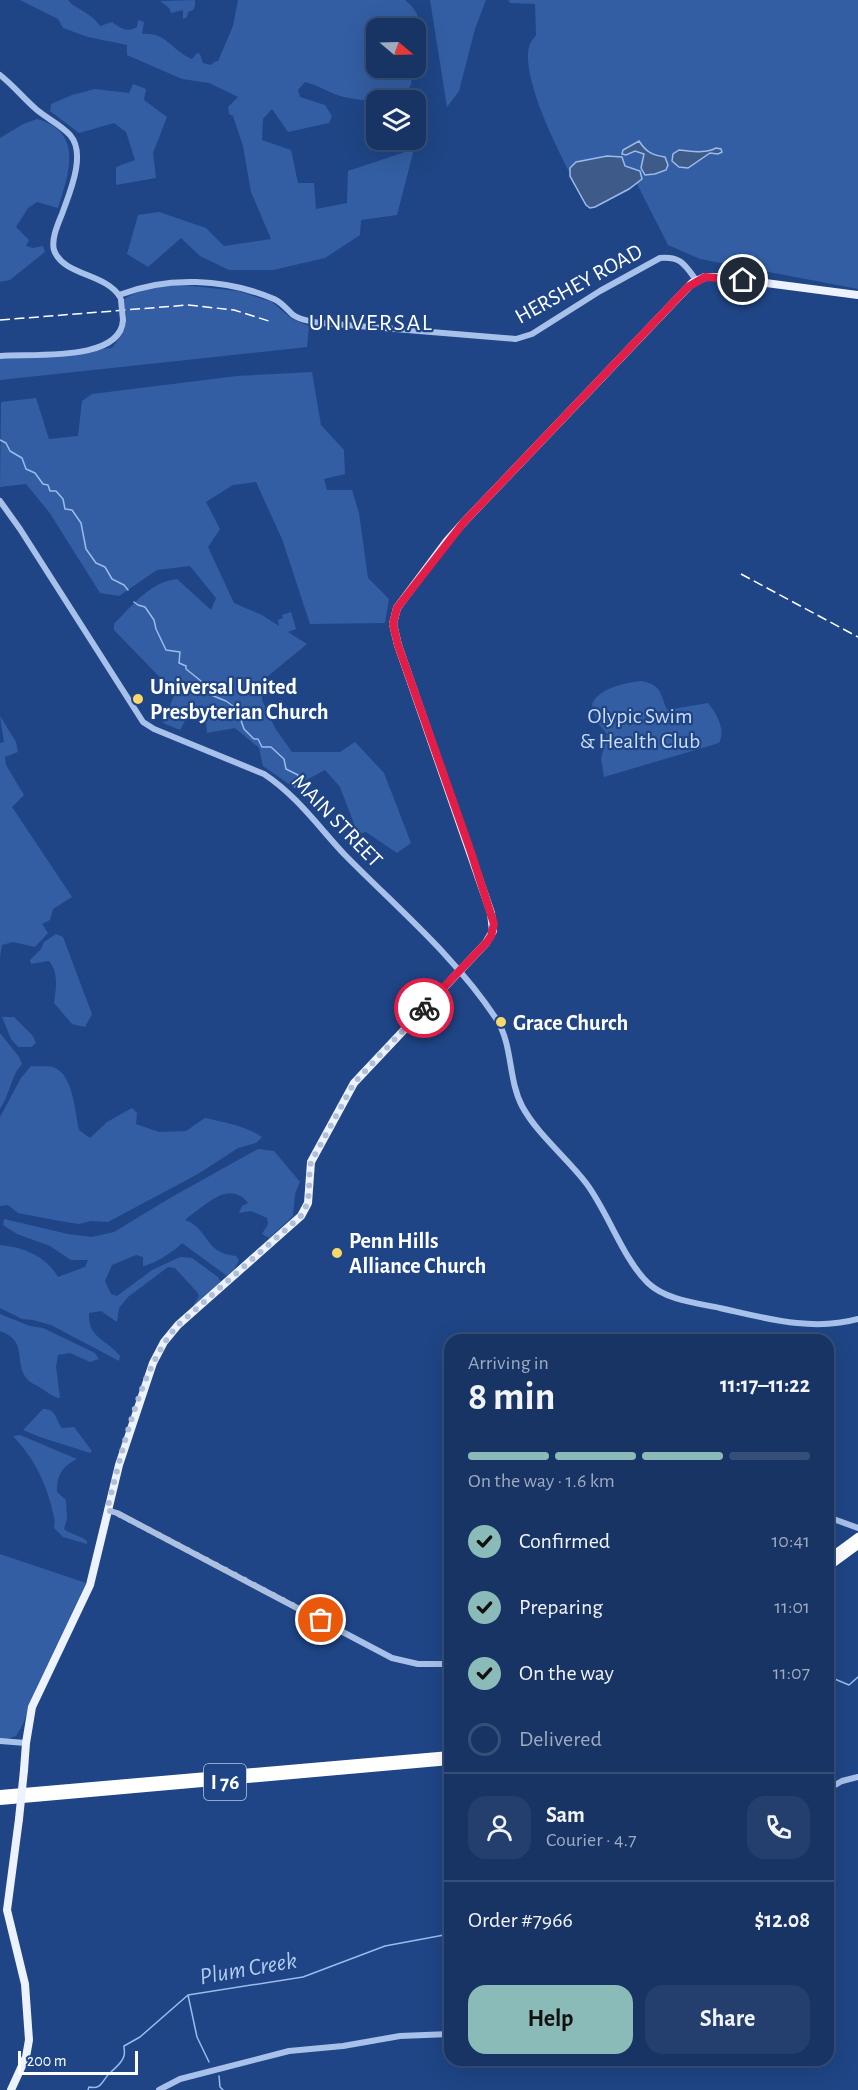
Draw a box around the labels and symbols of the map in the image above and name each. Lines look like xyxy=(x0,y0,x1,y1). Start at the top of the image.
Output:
north arrow xyxy=(366,18,426,78)
street label: HERSHEY ROAD xyxy=(511,240,646,328)
pin xyxy=(717,254,768,305)
district label: UNIVERSAL xyxy=(309,311,433,335)
place label: Universal United Presbyterian Church xyxy=(150,676,328,724)
marker: Universal United Presbyterian Church xyxy=(131,692,145,706)
park label: Olypic Swim & Health Club xyxy=(580,705,700,752)
street label: MAIN STREET xyxy=(288,770,387,872)
courier xyxy=(394,978,454,1038)
place label: Grace Church xyxy=(513,1012,628,1034)
marker: Grace Church xyxy=(494,1015,508,1029)
place label: Penn Hills Alliance Church xyxy=(349,1230,486,1277)
marker: Penn Hills Alliance Church xyxy=(330,1246,344,1260)
pin xyxy=(295,1594,346,1645)
road number: I 76 xyxy=(204,1764,246,1800)
water label: Plum Creek xyxy=(198,1949,299,1989)
scale bar xyxy=(18,2048,138,2076)

